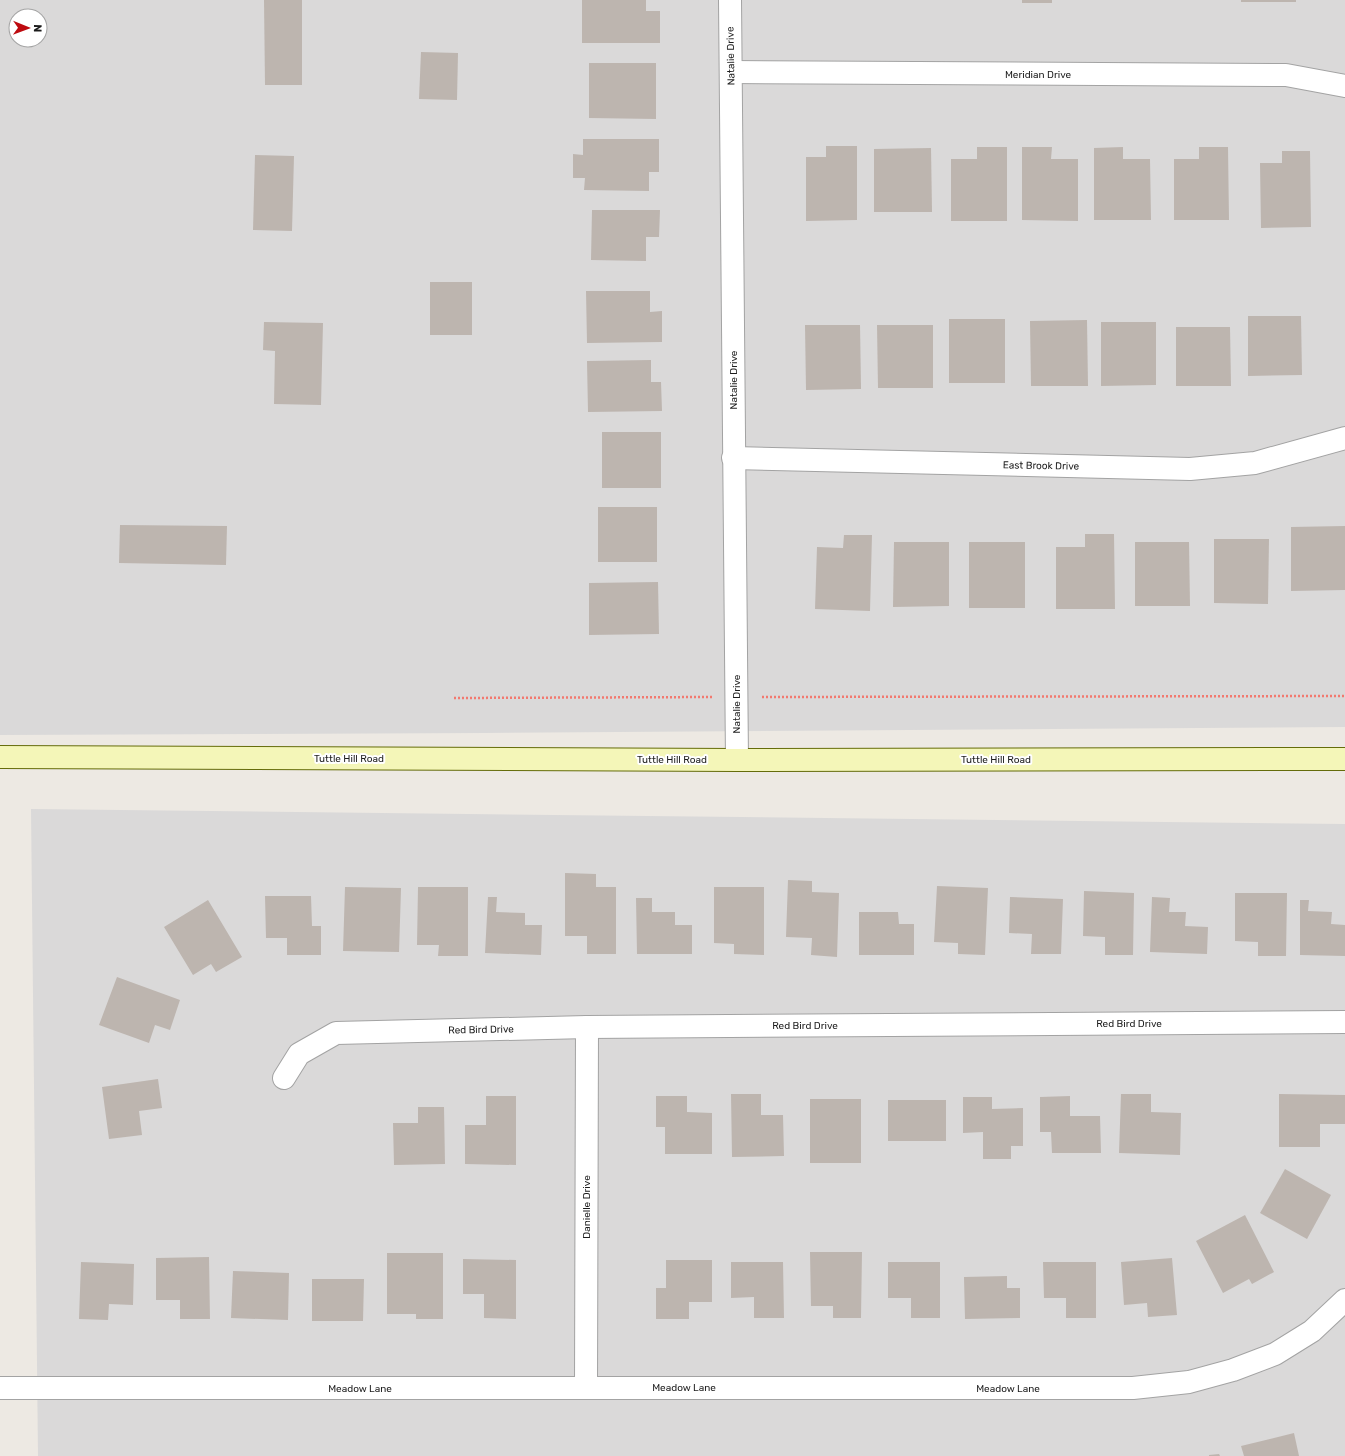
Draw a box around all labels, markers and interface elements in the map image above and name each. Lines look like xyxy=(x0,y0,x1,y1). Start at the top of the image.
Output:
north arrow xyxy=(8,8,48,48)
text: N xyxy=(31,24,44,32)
street label: Natalie Drive xyxy=(724,26,738,85)
street label: Meridian Drive xyxy=(1005,69,1072,81)
street label: Natalie Drive xyxy=(728,350,740,409)
street label: East Brook Drive xyxy=(1003,459,1080,473)
street label: Natalie Drive xyxy=(731,674,743,733)
street label: Tuttle Hill Road xyxy=(314,753,384,765)
street label: Tuttle Hill Road xyxy=(637,754,707,766)
street label: Tuttle Hill Road xyxy=(961,754,1031,766)
street label: Red Bird Drive xyxy=(1096,1018,1162,1030)
street label: Red Bird Drive xyxy=(772,1020,838,1032)
street label: Red Bird Drive xyxy=(448,1023,514,1037)
street label: Danielle Drive xyxy=(581,1175,593,1239)
street label: Meadow Lane xyxy=(652,1382,716,1394)
street label: Meadow Lane xyxy=(328,1383,392,1395)
street label: Meadow Lane xyxy=(976,1383,1040,1395)

